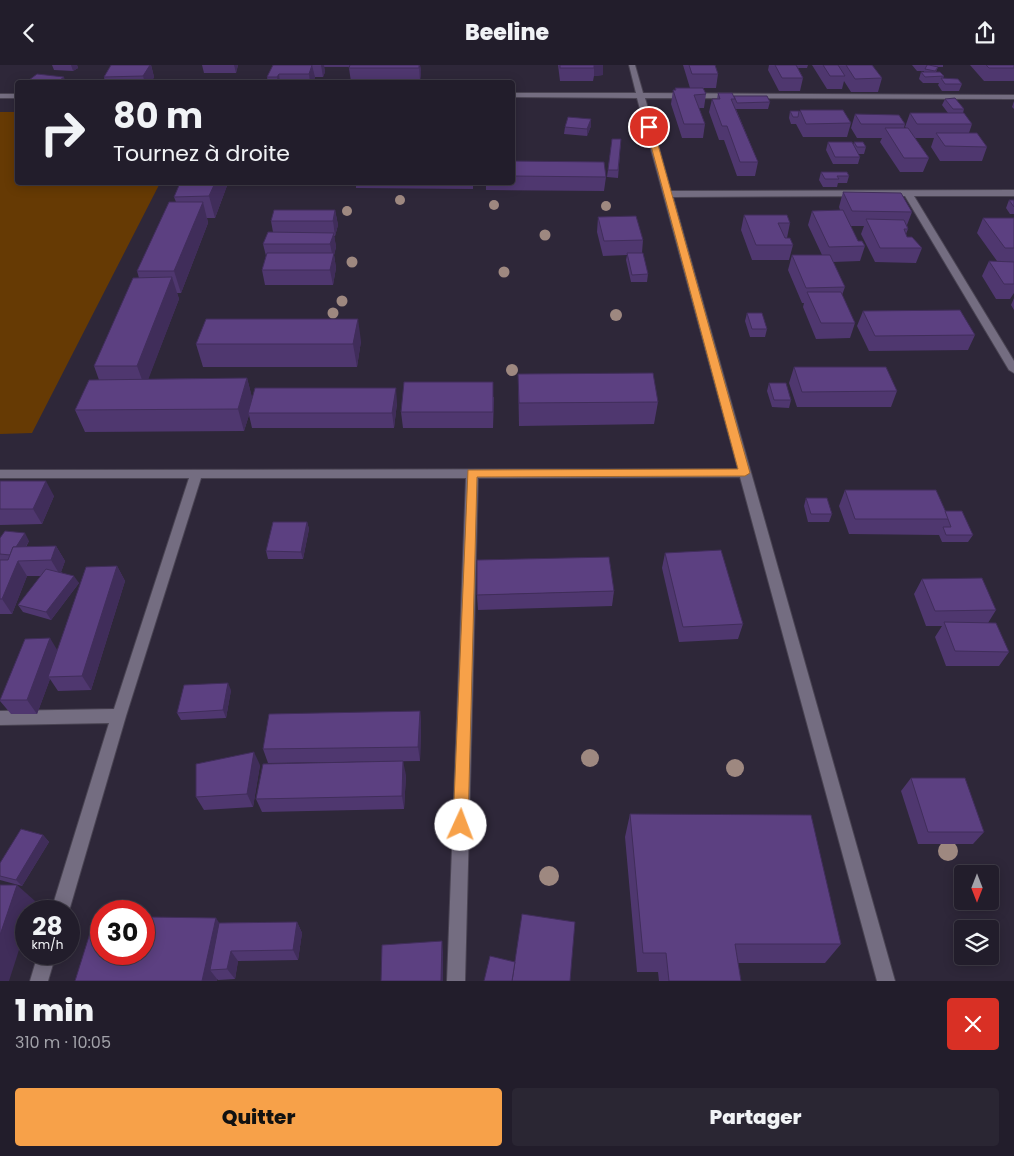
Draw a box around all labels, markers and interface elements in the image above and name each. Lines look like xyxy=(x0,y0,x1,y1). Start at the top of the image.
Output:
text: Beeline xyxy=(465,17,549,48)
icon: back xyxy=(15,19,43,47)
icon: share xyxy=(971,19,999,47)
text: 80 m xyxy=(113,91,203,140)
icon: right xyxy=(30,100,95,165)
pin xyxy=(628,106,670,148)
icon: arrive xyxy=(635,113,663,141)
text: Tournez à droite xyxy=(113,138,290,169)
position arrow xyxy=(434,798,486,850)
north arrow xyxy=(954,865,999,910)
map controls xyxy=(954,865,999,965)
speed limit sign: 30 xyxy=(90,900,155,965)
text: 28 xyxy=(32,909,63,944)
button: layers xyxy=(954,920,999,965)
text: km/h xyxy=(32,936,63,953)
text: 1 min xyxy=(15,989,94,1032)
button: close xyxy=(947,998,999,1050)
text: 310 m · 10:05 xyxy=(15,1031,111,1054)
button: Quitter xyxy=(15,1088,502,1146)
button: Partager xyxy=(512,1088,999,1146)

